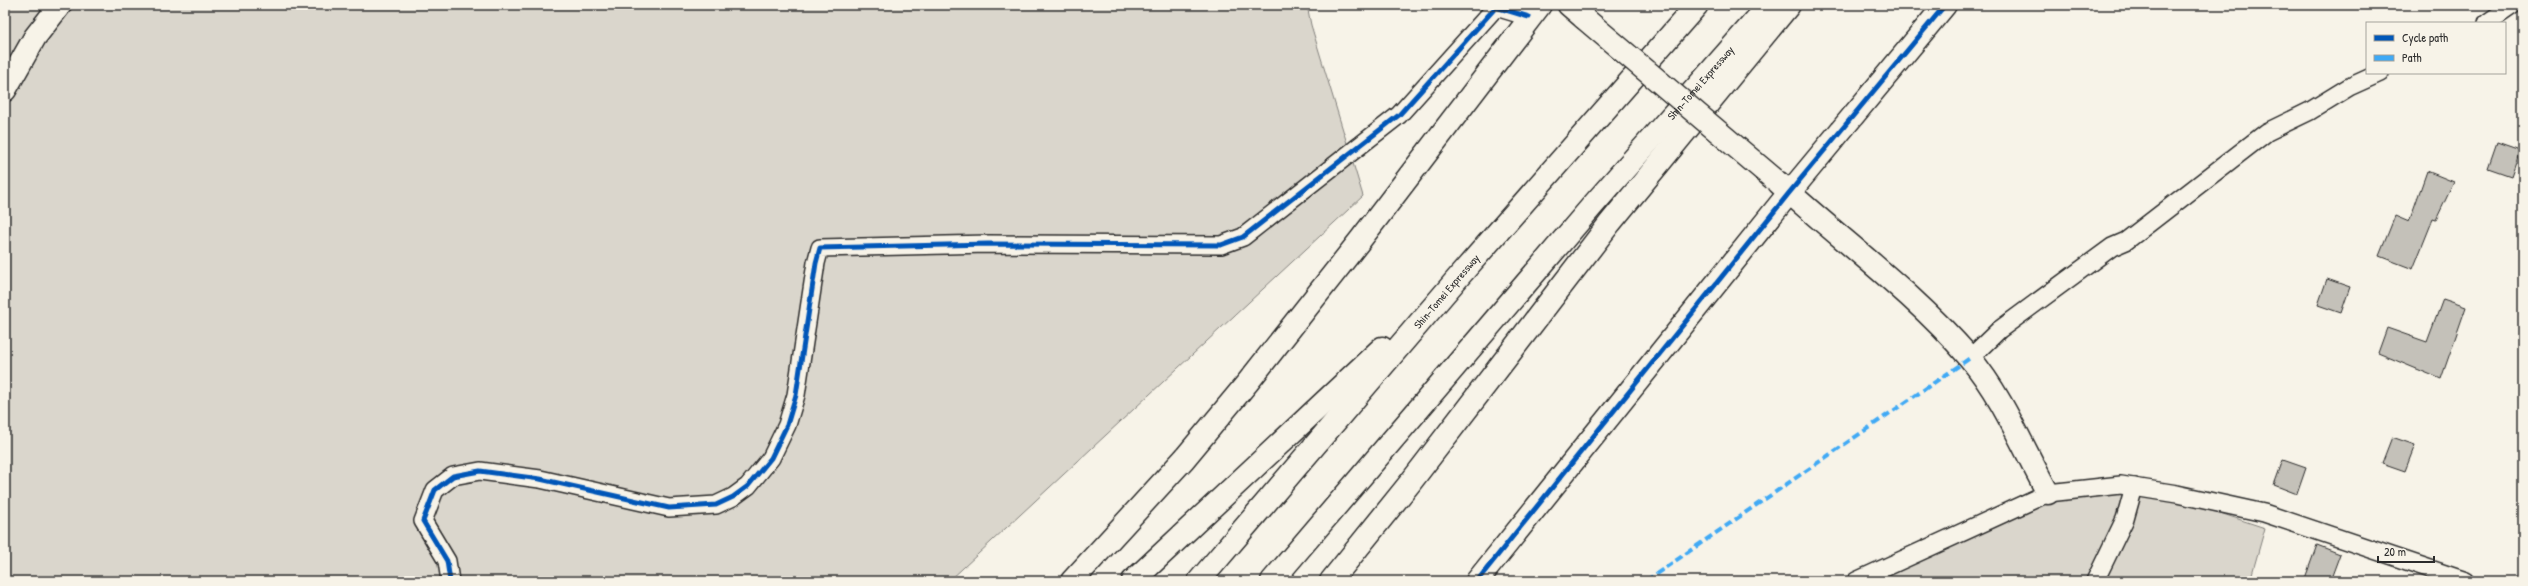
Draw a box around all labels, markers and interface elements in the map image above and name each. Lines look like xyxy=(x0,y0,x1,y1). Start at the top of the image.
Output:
legend xyxy=(2366,22,2506,74)
text: Cycle path xyxy=(2402,29,2448,46)
street label: Shin-Tomei Expressway xyxy=(1664,43,1737,123)
text: Path xyxy=(2402,49,2422,66)
street label: Shin-Tomei Expressway xyxy=(1411,251,1483,331)
scale bar xyxy=(2378,538,2434,564)
text: 20 m xyxy=(2384,543,2406,560)

